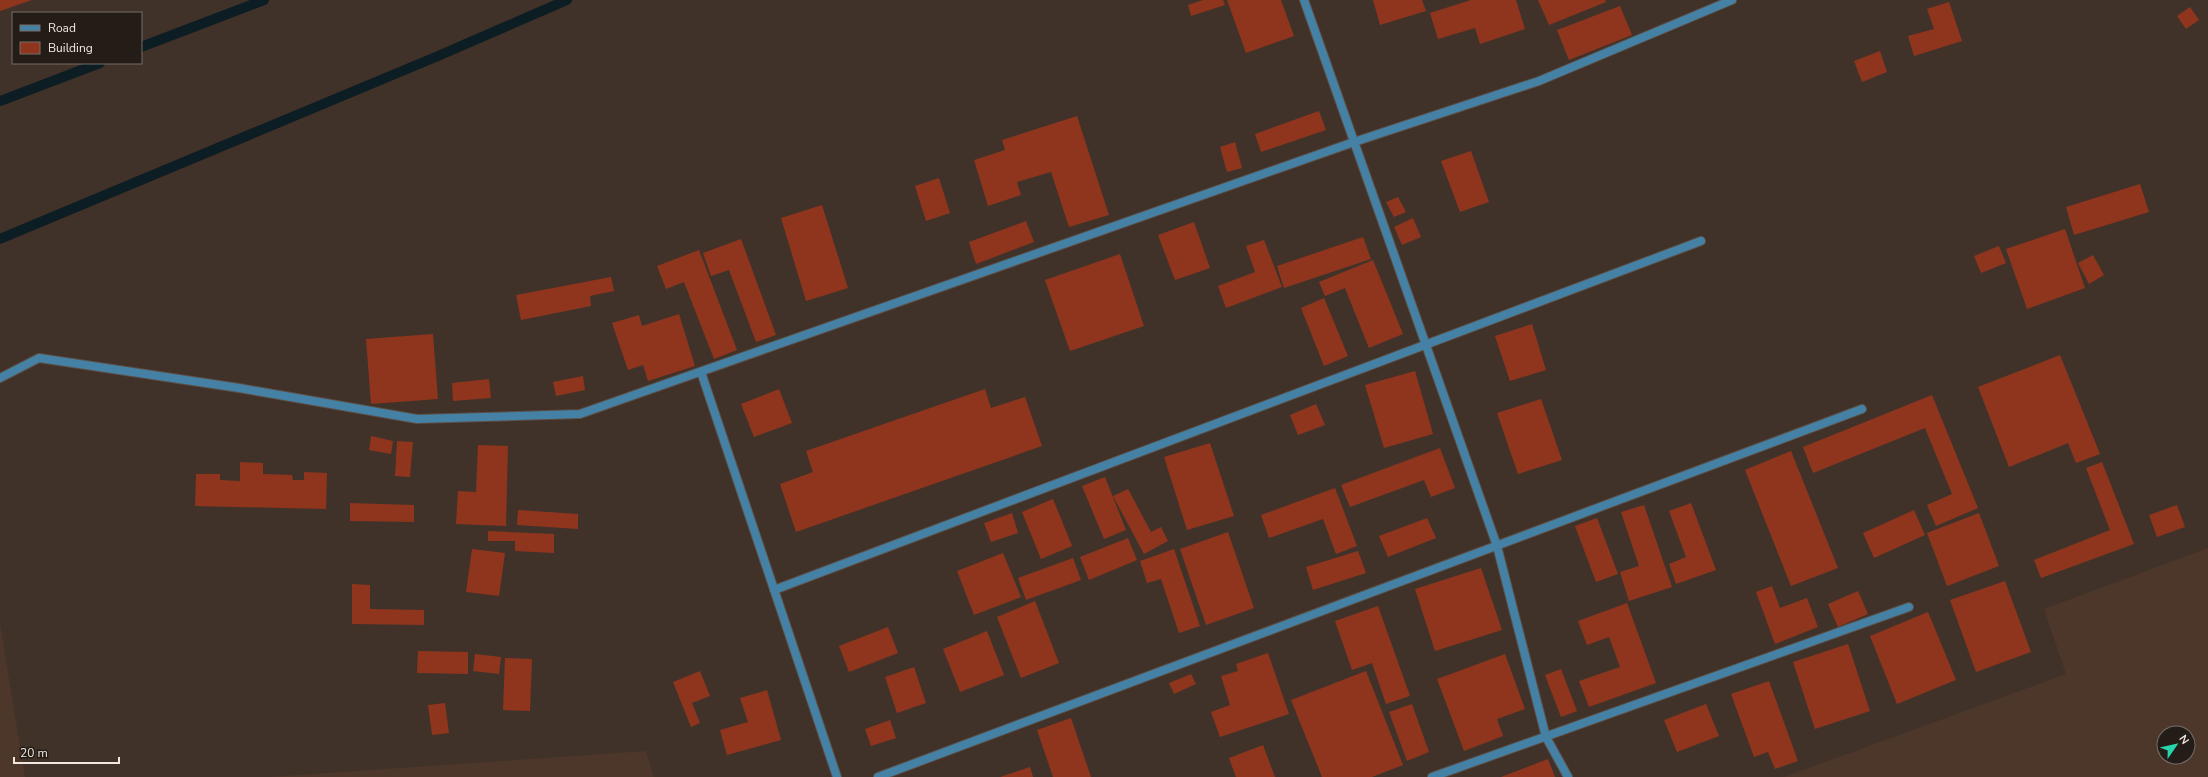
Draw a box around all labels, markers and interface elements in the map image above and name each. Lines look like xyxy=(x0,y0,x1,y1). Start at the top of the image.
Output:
legend xyxy=(12,12,142,64)
text: Road xyxy=(48,20,76,36)
text: Building xyxy=(48,40,93,56)
north arrow xyxy=(2156,725,2196,765)
text: N xyxy=(2175,732,2192,747)
scale bar xyxy=(14,739,119,765)
text: 20 m xyxy=(20,745,48,761)

